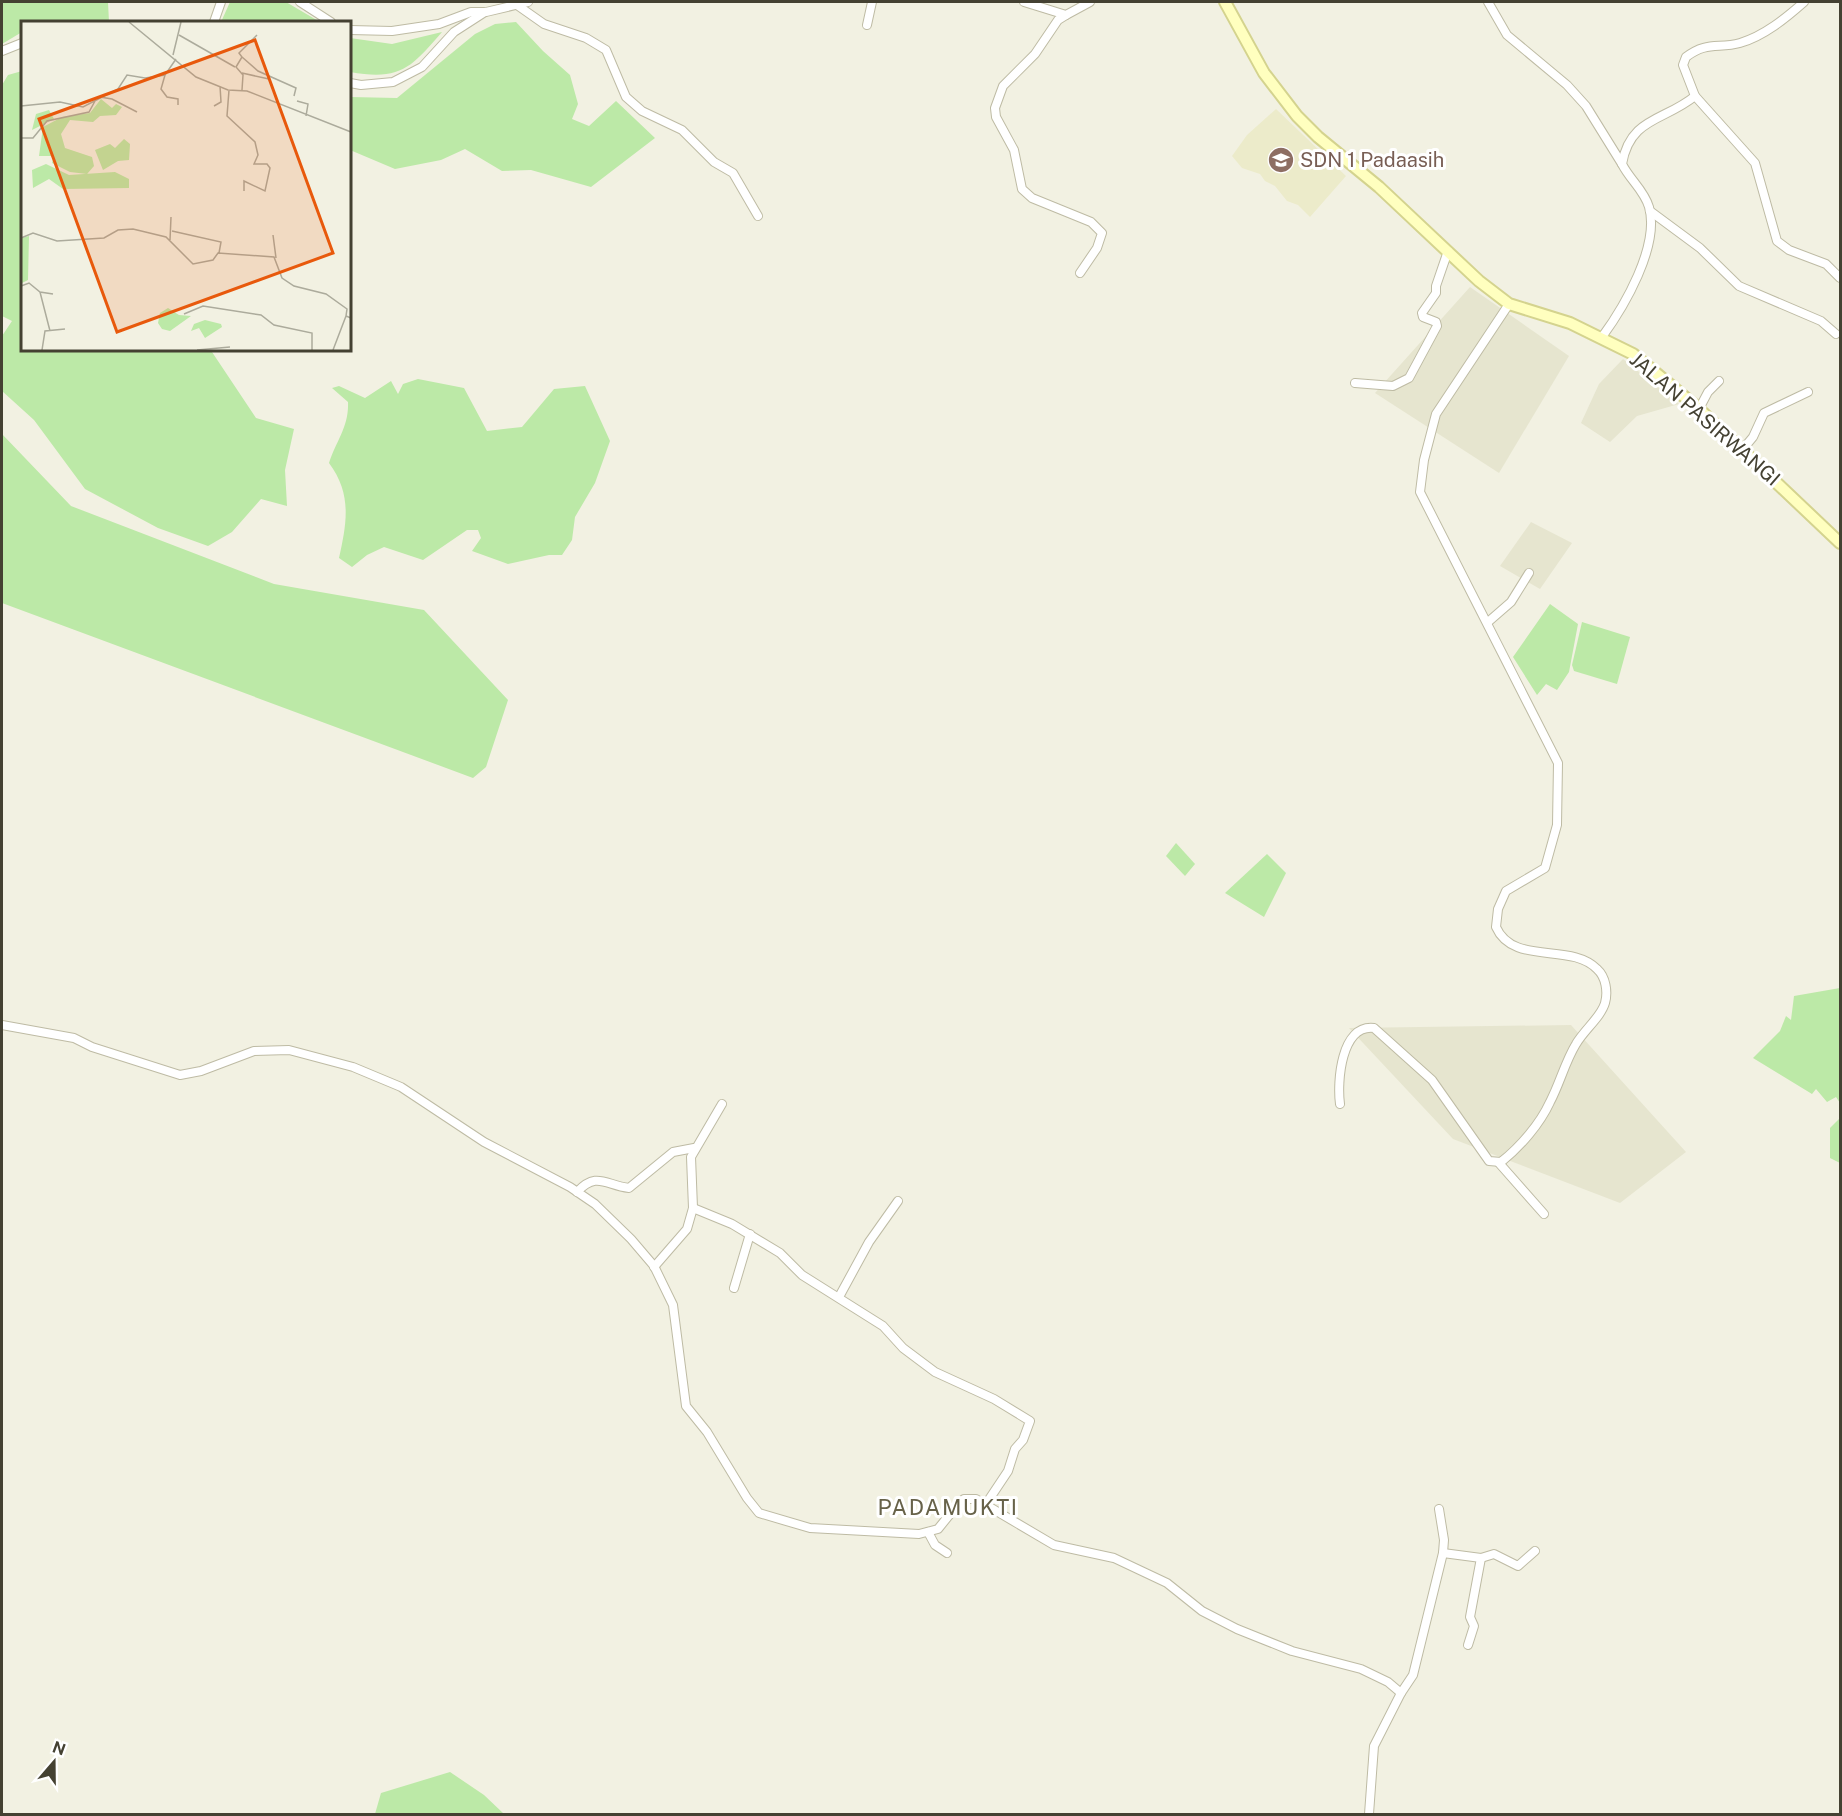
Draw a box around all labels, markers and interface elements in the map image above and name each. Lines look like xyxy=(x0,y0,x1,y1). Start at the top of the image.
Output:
inset map xyxy=(21,21,351,351)
school or university icon: SDN 1 Padaasih xyxy=(1266,145,1296,175)
place label: SDN 1 Padaasih xyxy=(1300,148,1444,172)
street label: JALAN PASIRWANGI xyxy=(1625,347,1785,491)
district label: PADAMUKTI xyxy=(877,1494,1019,1520)
north arrow xyxy=(24,1732,84,1792)
text: N xyxy=(50,1737,68,1759)

